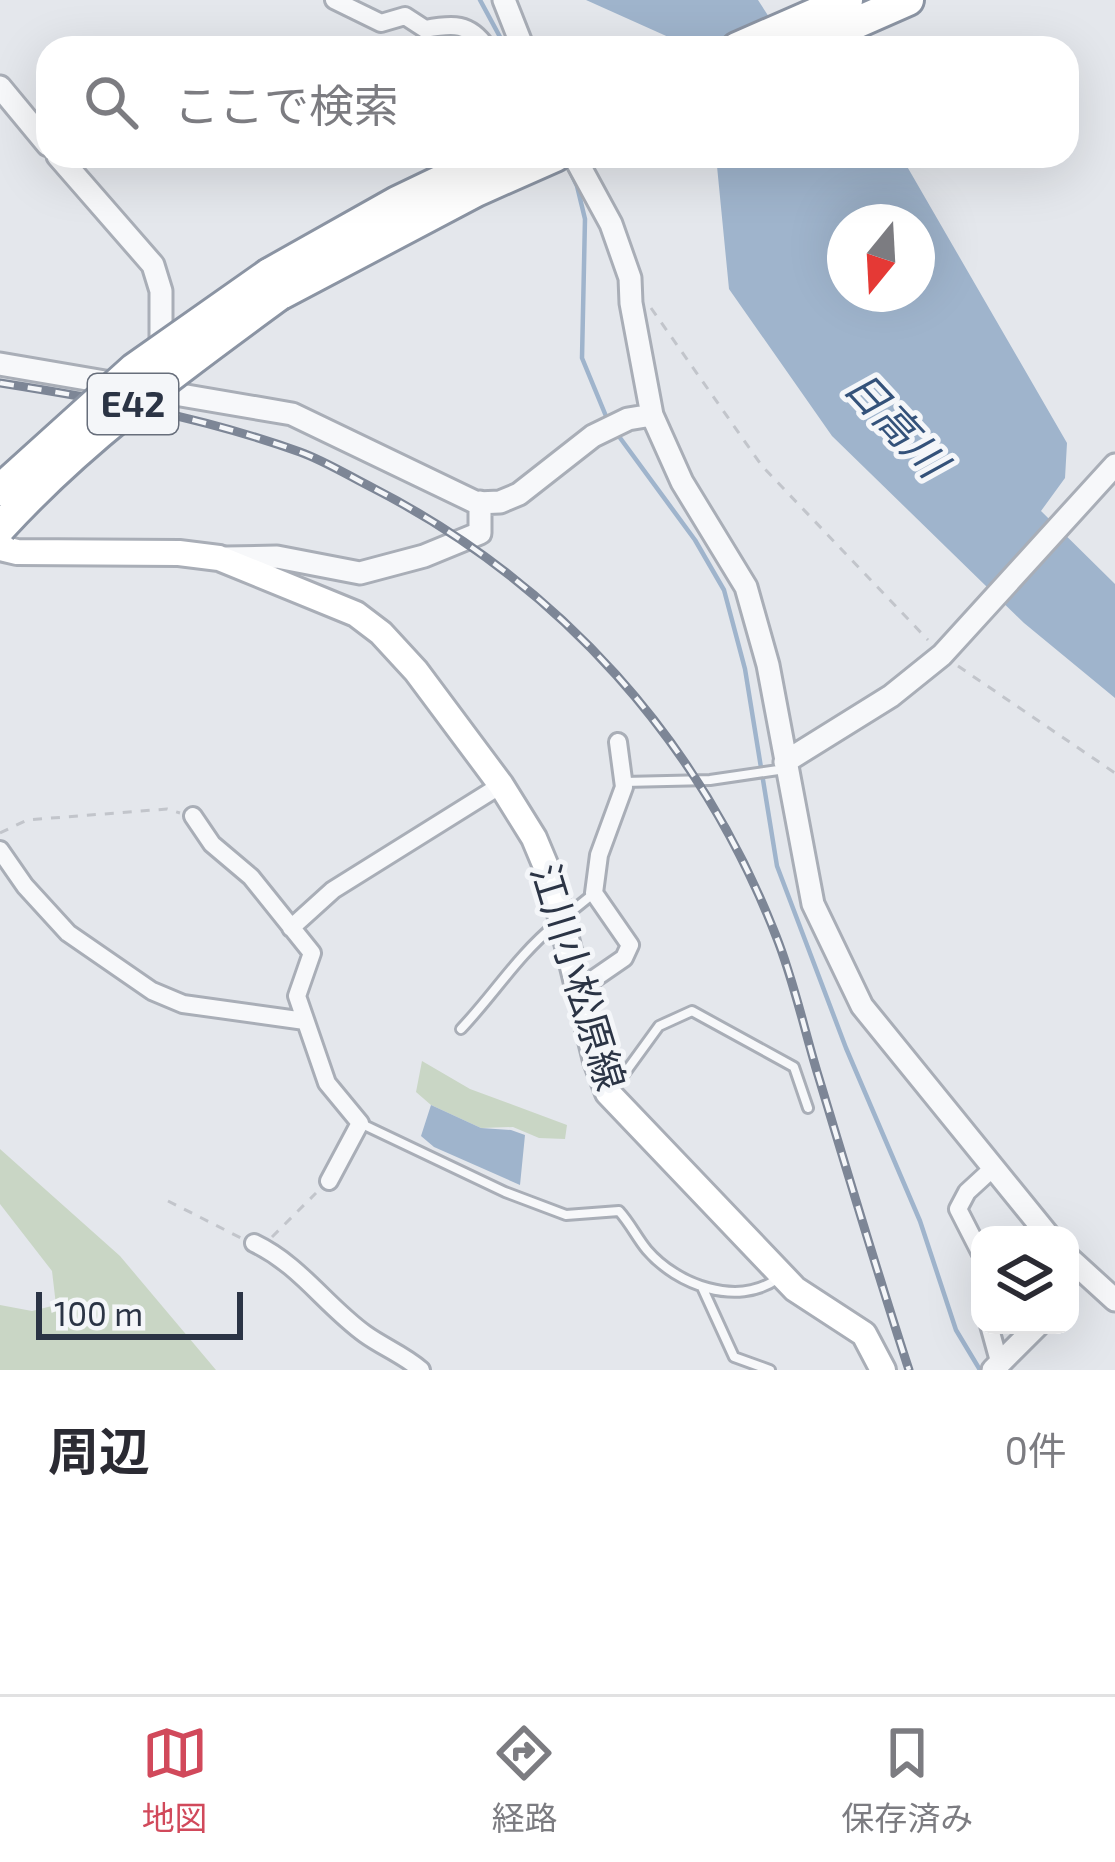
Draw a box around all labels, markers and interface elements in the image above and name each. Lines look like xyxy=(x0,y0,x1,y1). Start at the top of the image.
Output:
search box xyxy=(36,36,1079,168)
icon: search xyxy=(78,69,144,135)
text: ここで検索 xyxy=(174,77,399,131)
north arrow xyxy=(827,204,935,312)
water label: 日高川 xyxy=(836,360,961,489)
road number: E42 xyxy=(88,374,178,434)
street label: 江川小松原線 xyxy=(523,858,636,1095)
map controls xyxy=(971,1226,1079,1334)
button: layers xyxy=(971,1226,1079,1334)
scale bar xyxy=(36,1286,243,1339)
text: 100 m xyxy=(54,1293,143,1333)
text: 周辺 xyxy=(48,1419,150,1480)
text: 0件 xyxy=(1004,1426,1067,1473)
tab: 地図 xyxy=(142,1720,208,1840)
tab: 経路 xyxy=(491,1720,557,1840)
tab: 保存済み xyxy=(841,1720,973,1840)

